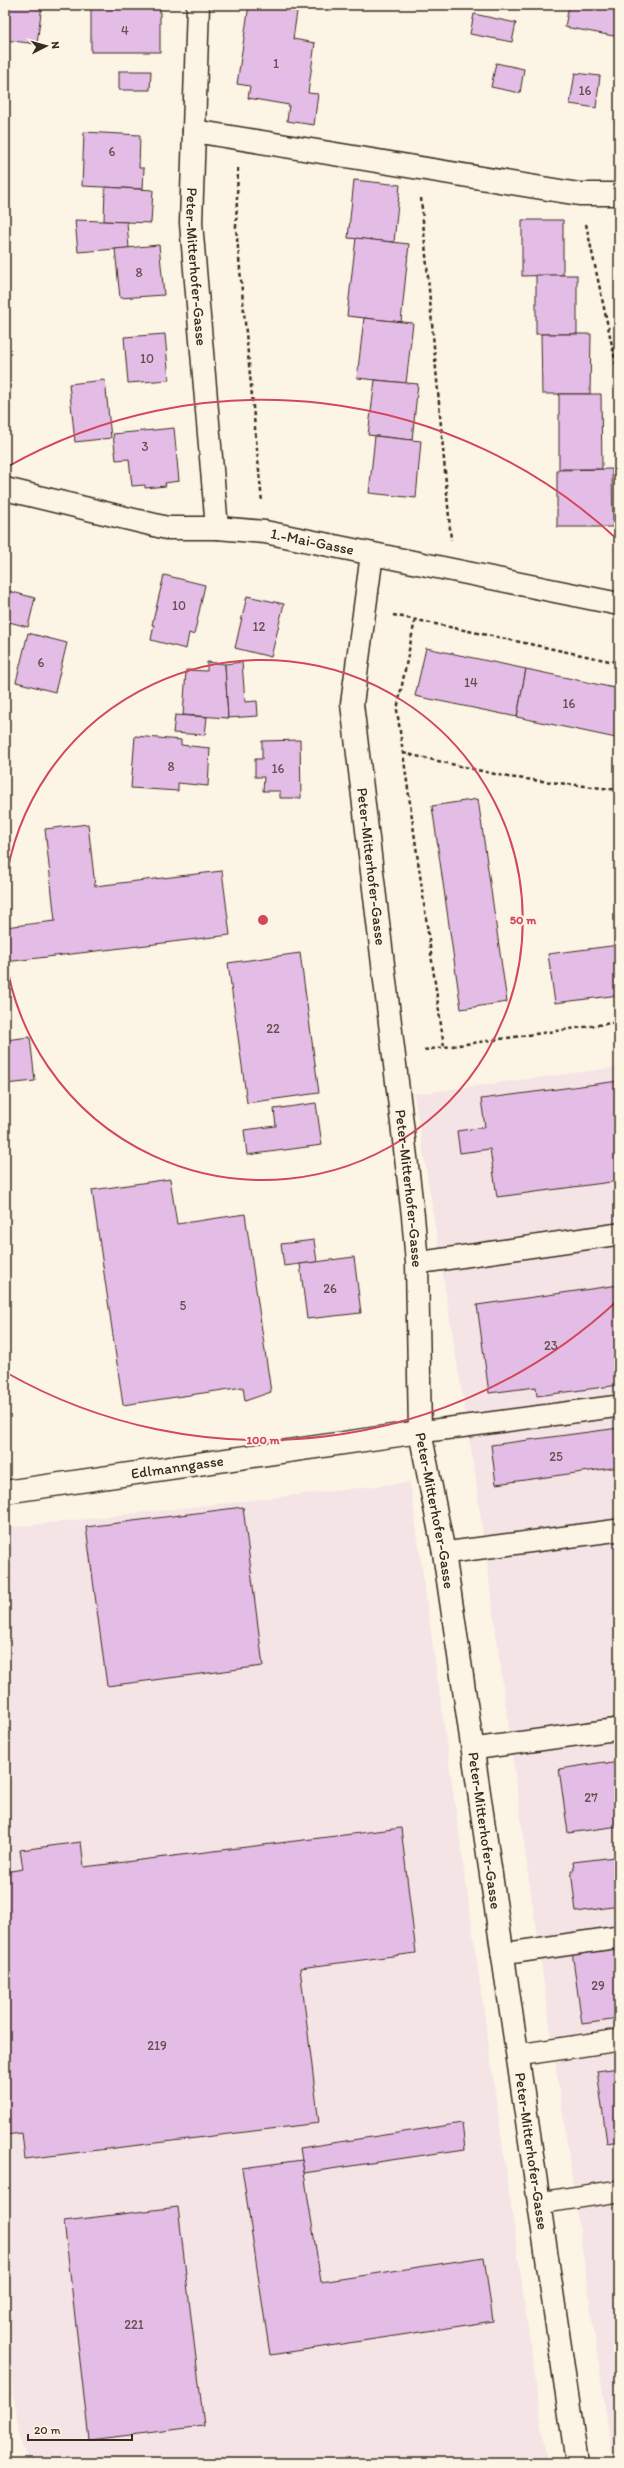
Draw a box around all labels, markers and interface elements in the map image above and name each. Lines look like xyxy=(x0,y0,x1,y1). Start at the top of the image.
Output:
house number: 4 xyxy=(121,23,129,38)
north arrow xyxy=(26,26,66,66)
text: N xyxy=(49,41,62,49)
house number: 1 xyxy=(273,56,279,71)
house number: 16 xyxy=(579,83,592,98)
house number: 6 xyxy=(109,144,116,159)
street label: Peter-Mitterhofer-Gasse xyxy=(182,187,210,347)
house number: 8 xyxy=(135,265,143,280)
house number: 10 xyxy=(140,351,154,366)
house number: 3 xyxy=(141,439,149,454)
street label: 1.-Mai-Gasse xyxy=(269,524,356,559)
house number: 10 xyxy=(172,598,186,613)
house number: 12 xyxy=(253,619,266,634)
house number: 6 xyxy=(38,655,45,670)
house number: 14 xyxy=(464,675,478,690)
house number: 16 xyxy=(563,696,576,711)
house number: 8 xyxy=(167,759,175,774)
house number: 16 xyxy=(272,761,285,776)
street label: Peter-Mitterhofer-Gasse xyxy=(353,787,390,946)
centre of rings xyxy=(256,913,270,927)
text: 50 m xyxy=(510,913,537,927)
house number: 22 xyxy=(266,1021,280,1036)
street label: Peter-Mitterhofer-Gasse xyxy=(391,1108,426,1267)
house number: 26 xyxy=(323,1281,337,1296)
house number: 5 xyxy=(180,1298,187,1313)
house number: 23 xyxy=(544,1338,558,1353)
street label: Peter-Mitterhofer-Gasse xyxy=(411,1431,458,1590)
text: 100 m xyxy=(246,1433,280,1447)
house number: 25 xyxy=(549,1449,563,1464)
street label: Edlmanngasse xyxy=(130,1452,225,1483)
street label: Peter-Mitterhofer-Gasse xyxy=(464,1751,505,1910)
house number: 27 xyxy=(584,1790,598,1805)
house number: 29 xyxy=(591,1978,605,1993)
house number: 219 xyxy=(147,2038,167,2053)
street label: Peter-Mitterhofer-Gasse xyxy=(511,2071,552,2231)
house number: 221 xyxy=(124,2317,144,2332)
scale bar xyxy=(28,2416,132,2442)
text: 20 m xyxy=(34,2423,61,2437)

